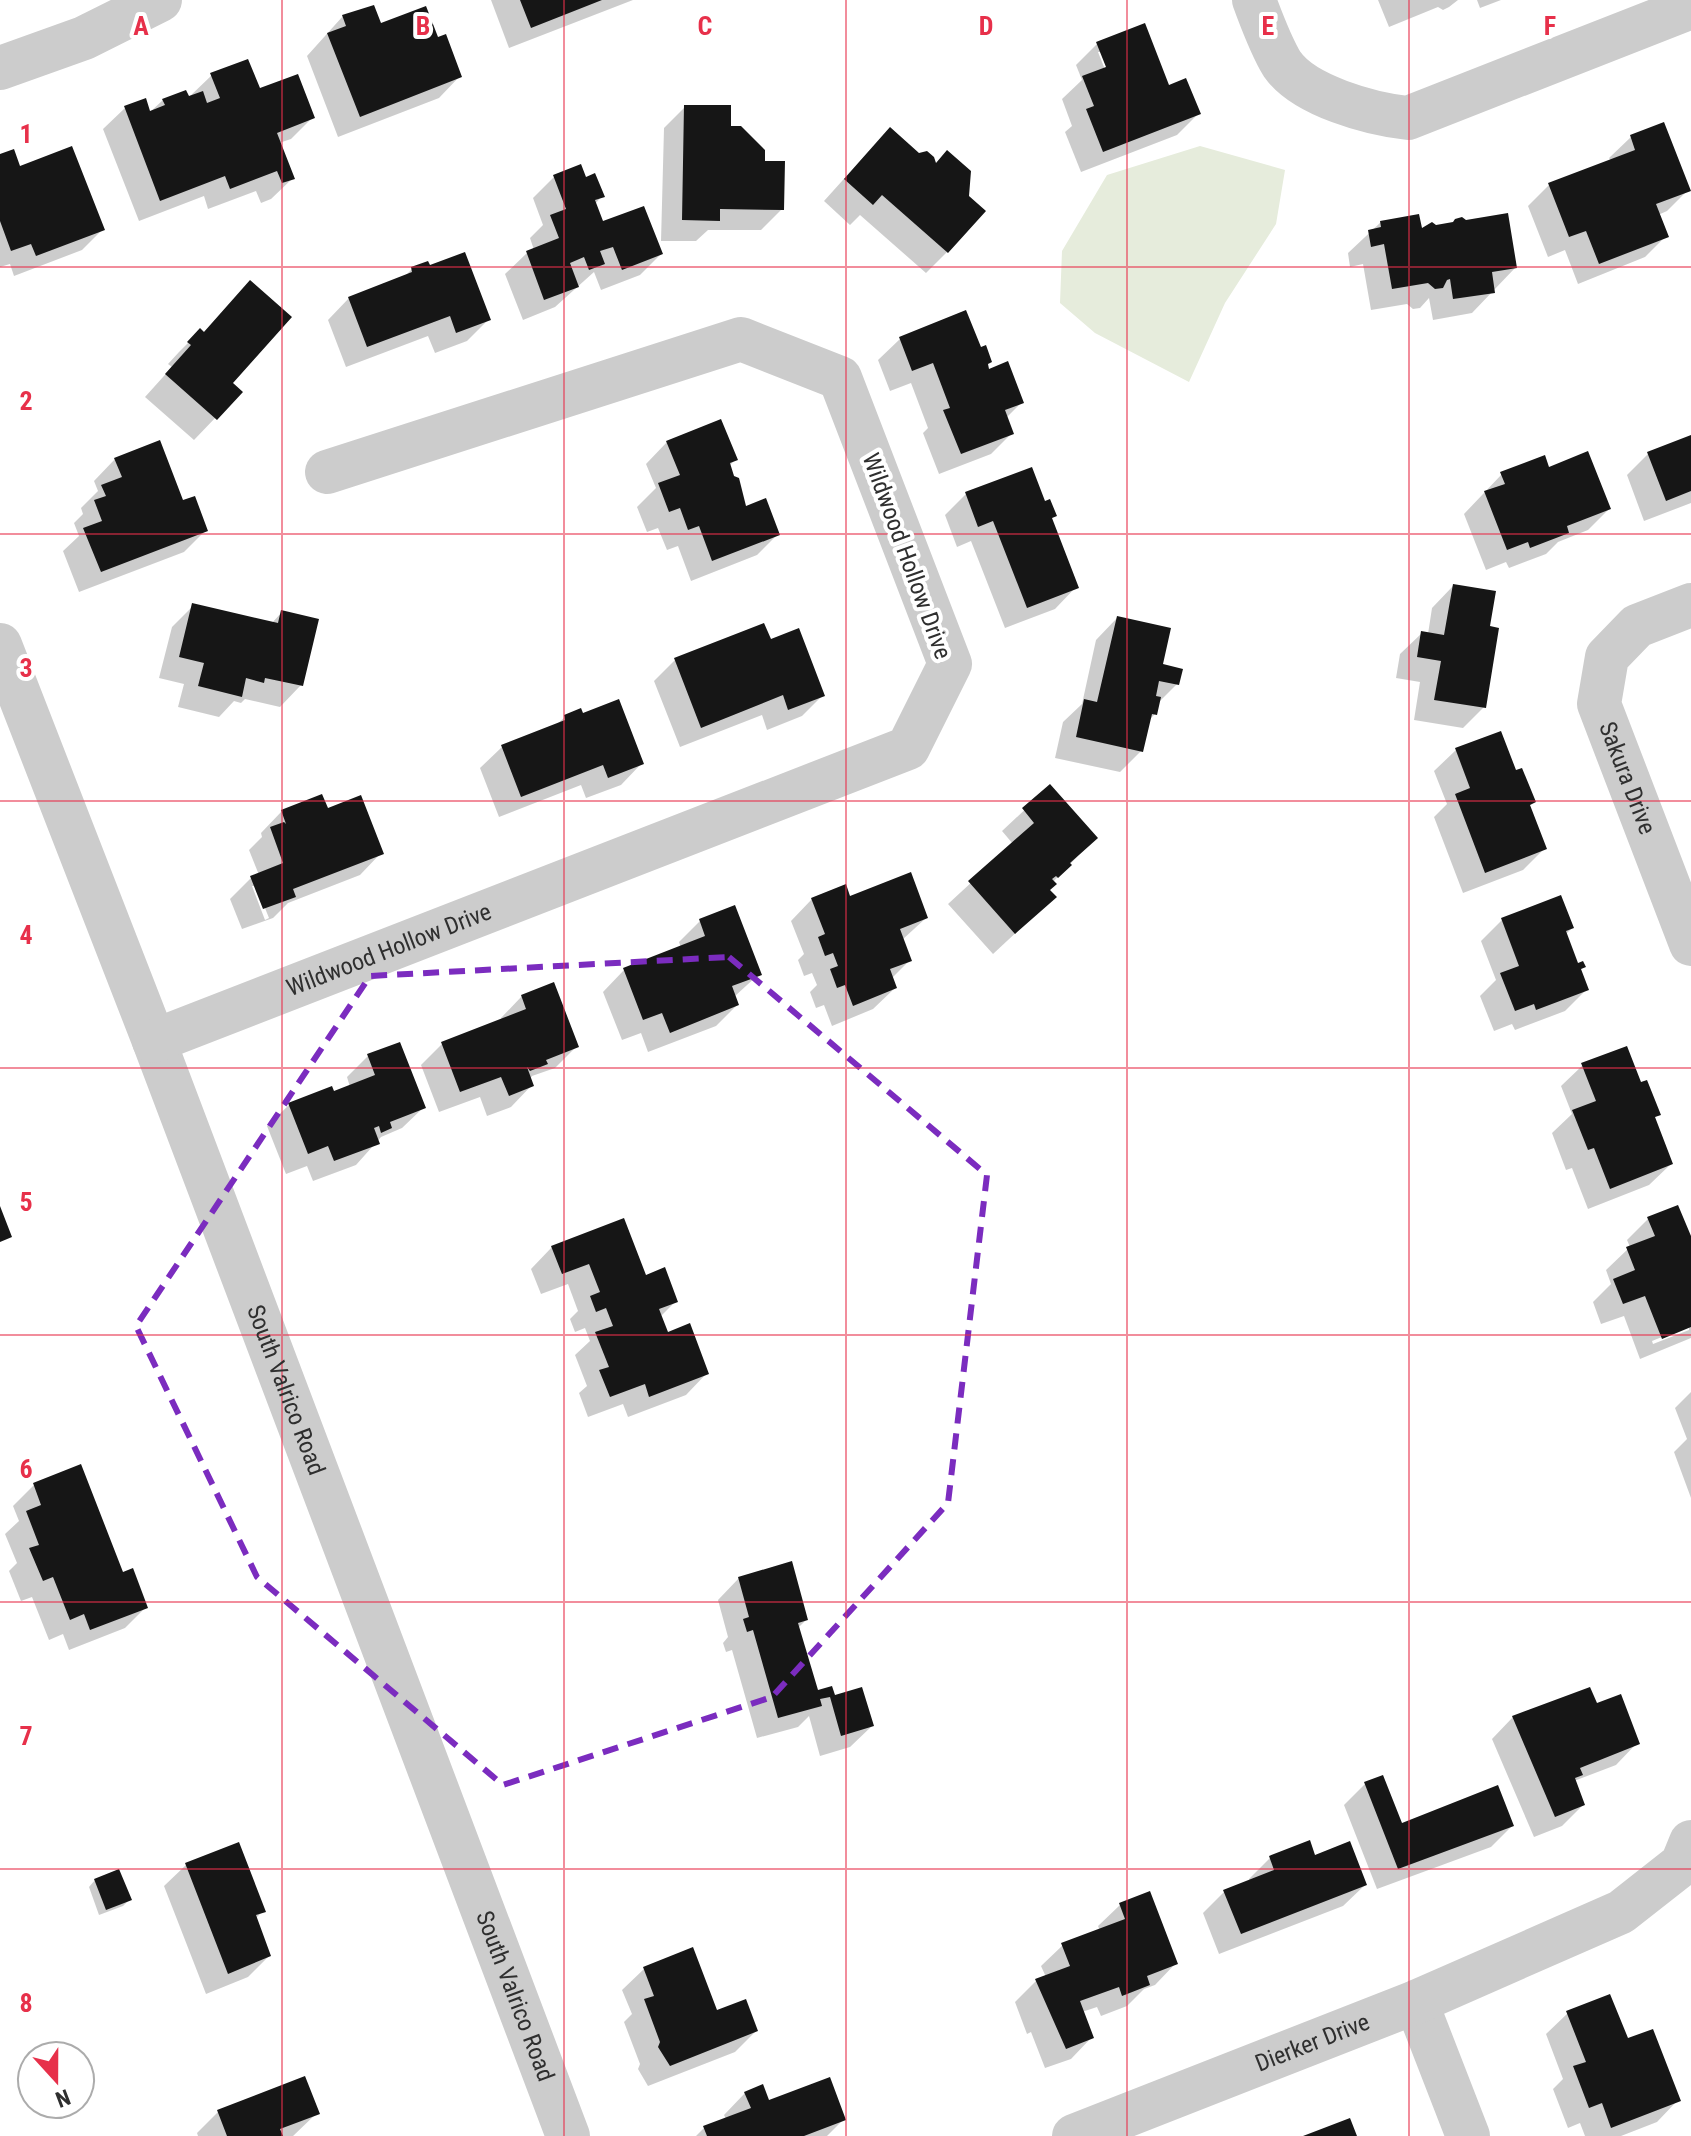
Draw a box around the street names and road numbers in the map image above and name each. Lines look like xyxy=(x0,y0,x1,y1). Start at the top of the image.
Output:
street label: Wildwood Hollow Drive xyxy=(857,449,957,663)
street label: Sakura Drive xyxy=(1593,718,1662,838)
street label: Wildwood Hollow Drive xyxy=(283,897,495,1002)
street label: South Valrico Road xyxy=(241,1301,331,1479)
street label: South Valrico Road xyxy=(470,1907,560,2085)
street label: Dierker Drive xyxy=(1251,2008,1373,2078)

